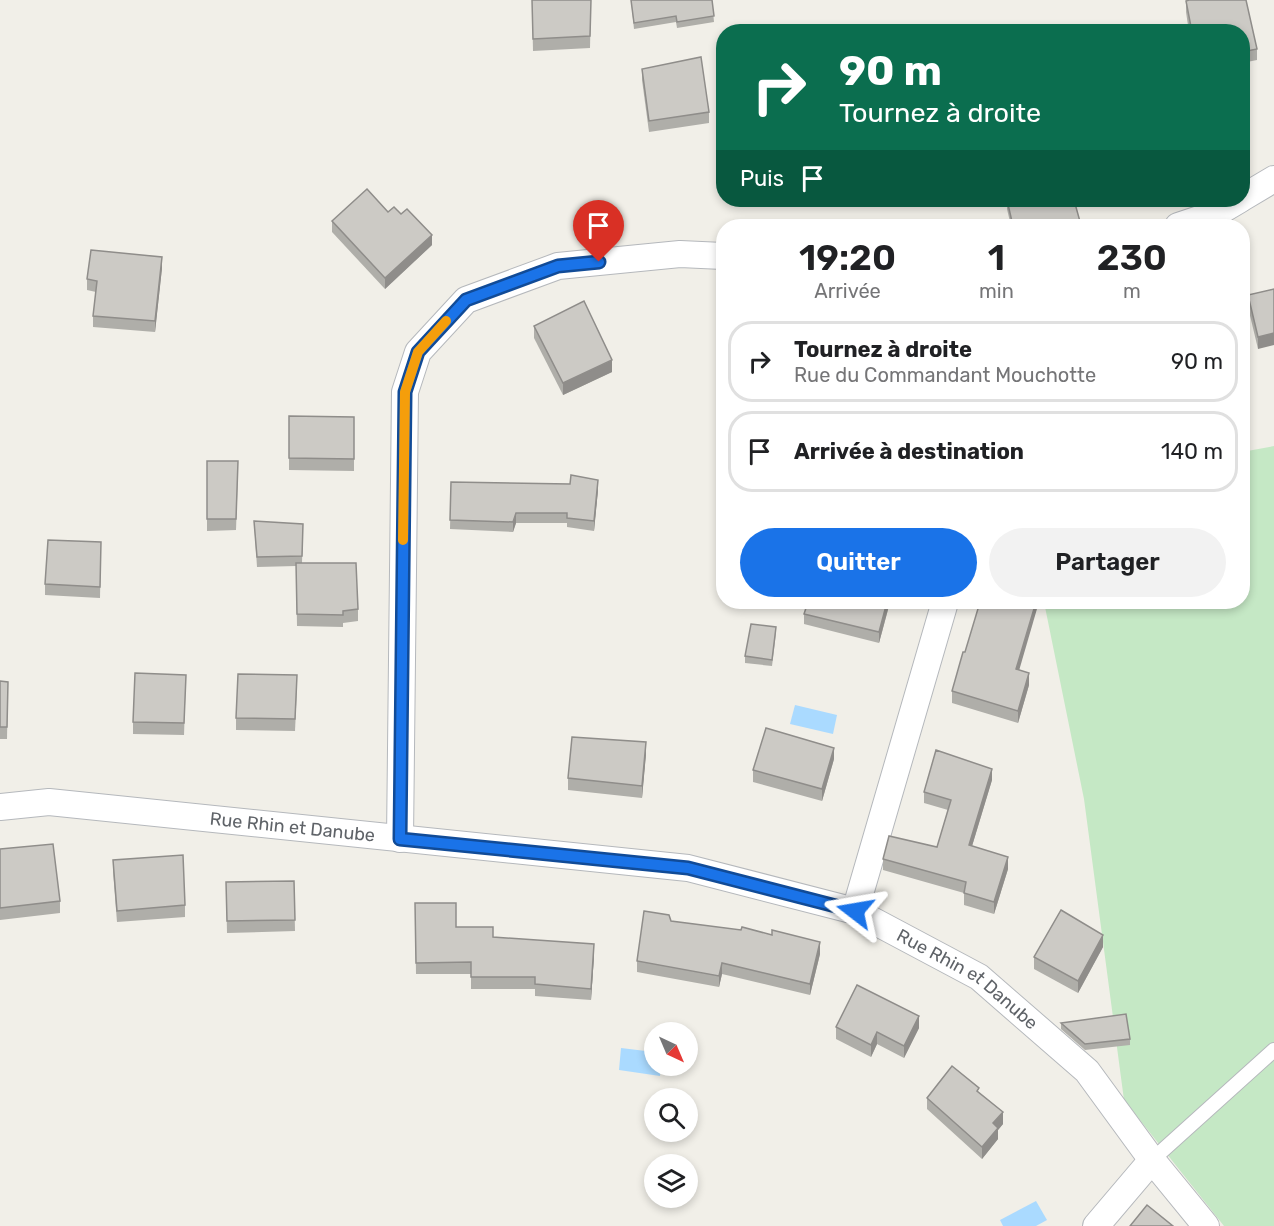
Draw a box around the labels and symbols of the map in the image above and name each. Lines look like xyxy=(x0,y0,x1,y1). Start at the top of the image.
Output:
pin xyxy=(573,200,624,262)
street label: Rue Rhin et Danube xyxy=(209,808,376,847)
position arrow xyxy=(823,879,887,943)
street label: Rue Rhin et Danube xyxy=(893,924,1042,1034)
north arrow xyxy=(644,1022,698,1076)

